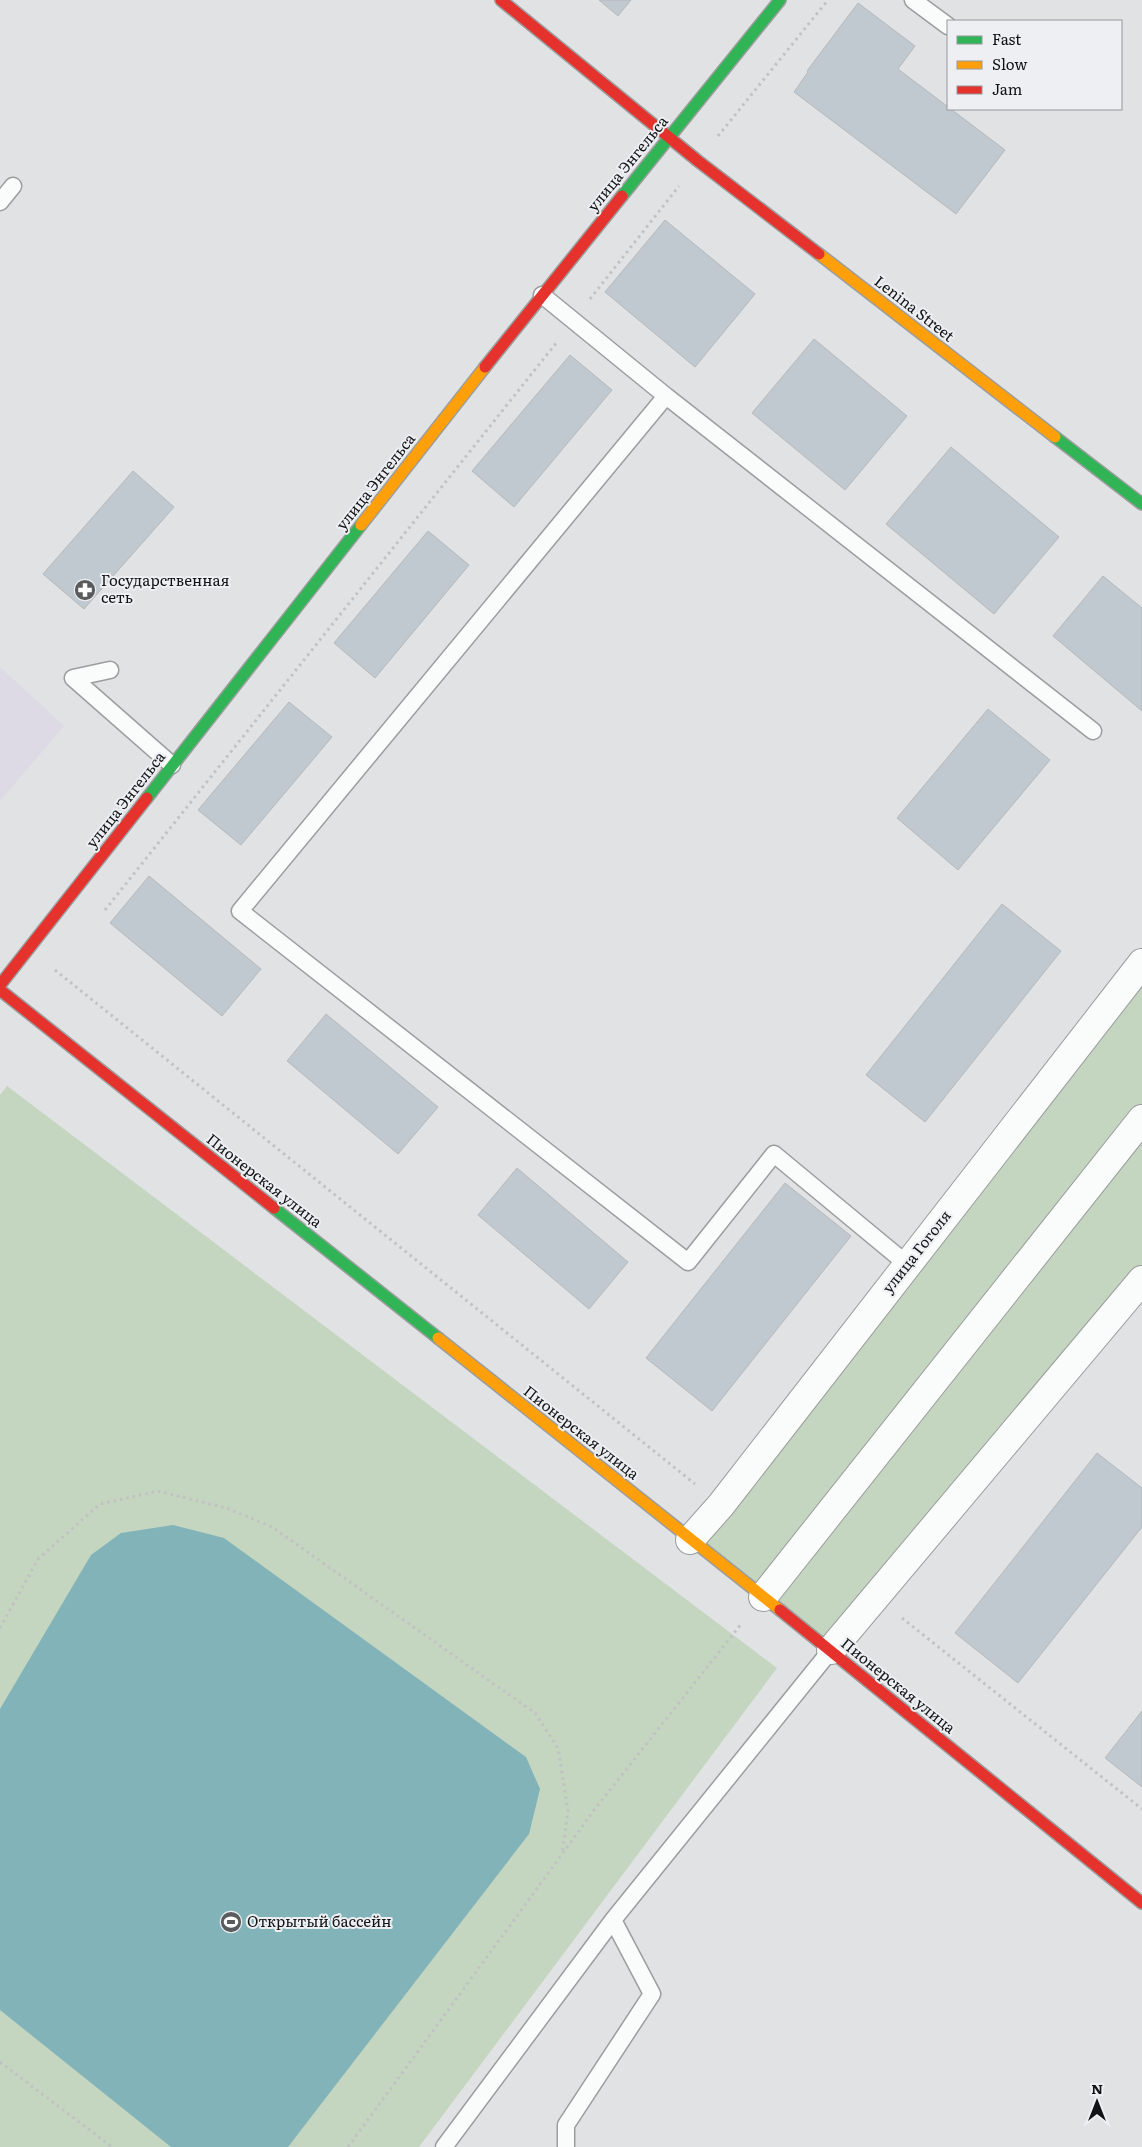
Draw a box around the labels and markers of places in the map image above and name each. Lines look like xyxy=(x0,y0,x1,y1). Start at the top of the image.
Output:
place label: Государственная сеть xyxy=(101,568,230,608)
pharmacy icon: Государственная сеть xyxy=(73,578,97,602)
place label: Открытый бассейн xyxy=(247,1909,391,1932)
sports icon: Открытый бассейн xyxy=(219,1910,243,1934)

